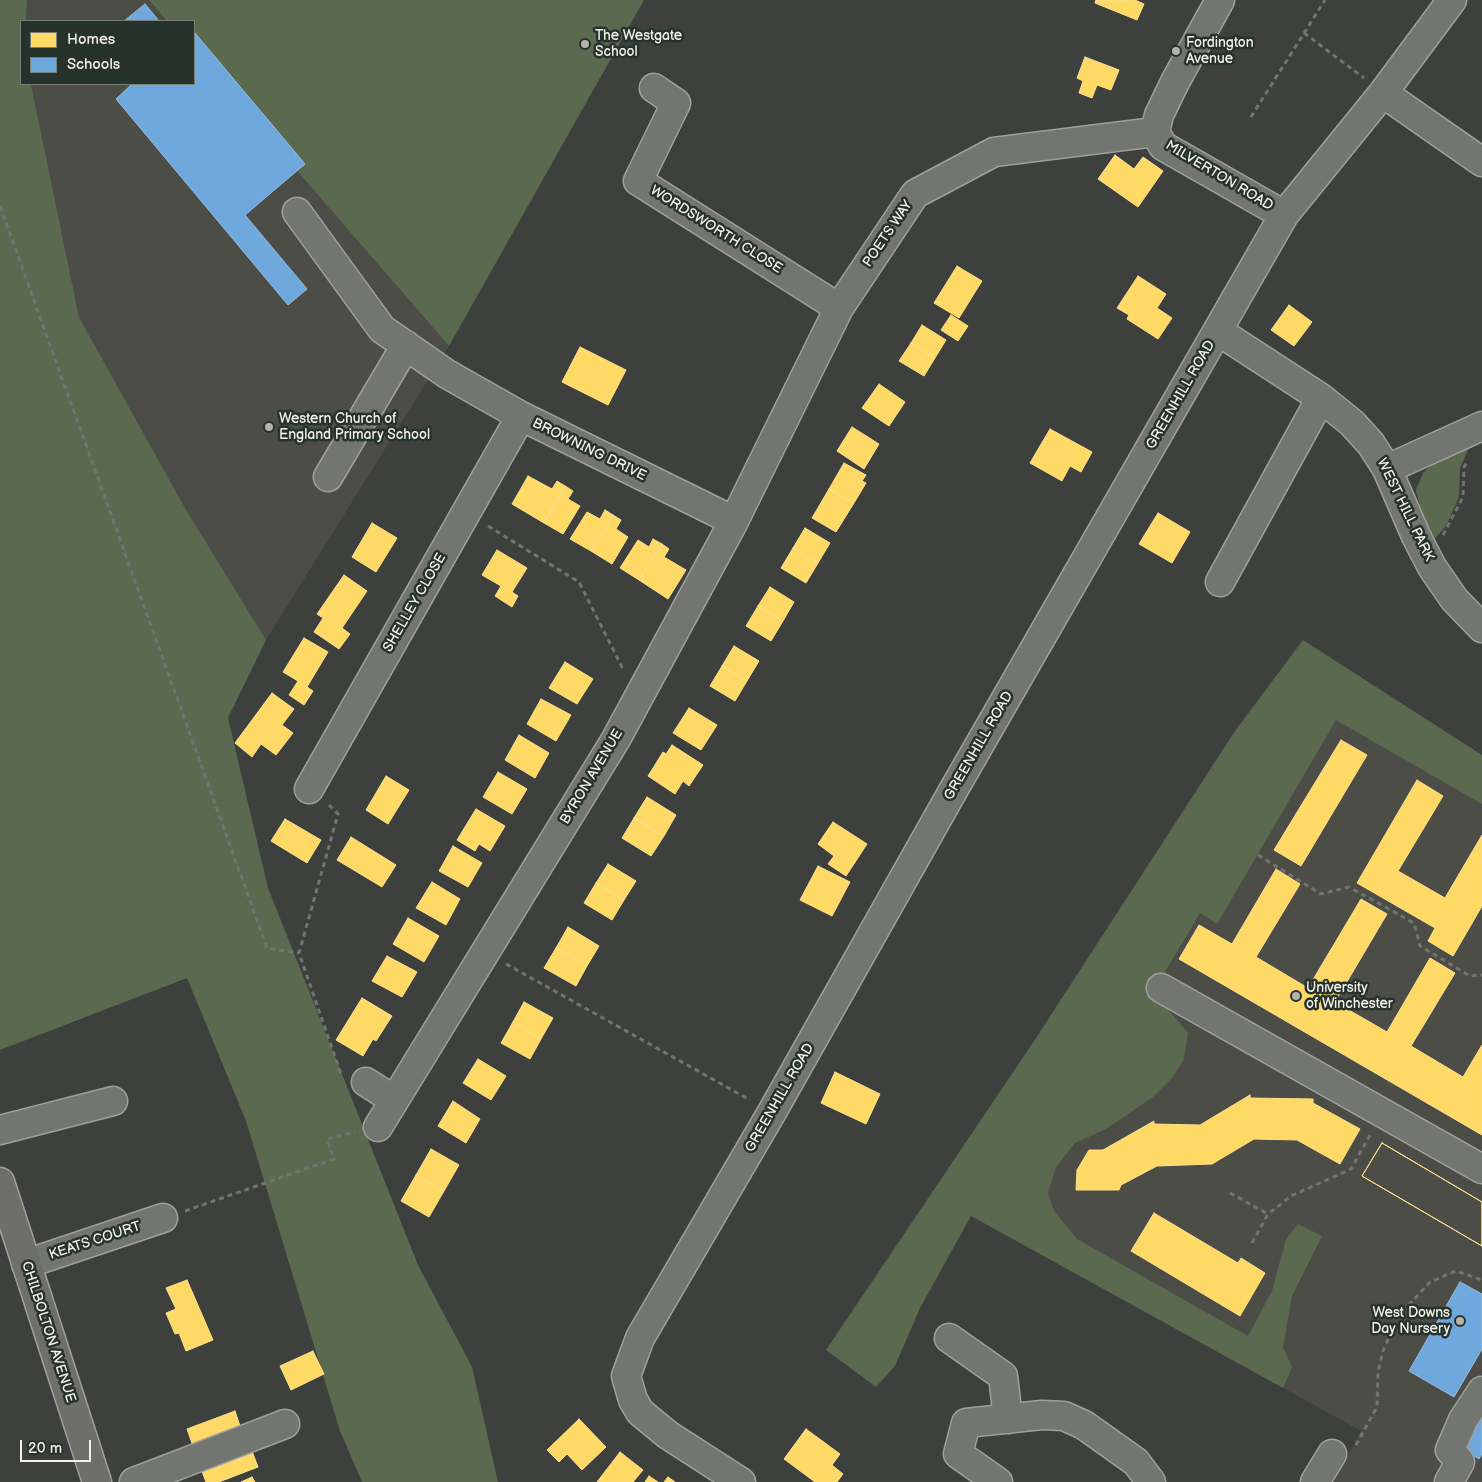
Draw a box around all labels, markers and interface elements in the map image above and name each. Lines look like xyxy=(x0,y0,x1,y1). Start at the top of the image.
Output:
legend xyxy=(20,20,195,85)
place label: The Westgate School xyxy=(595,28,682,60)
text: Homes xyxy=(67,30,115,49)
place label: Fordington Avenue xyxy=(1186,35,1254,68)
marker: The Westgate School xyxy=(579,38,591,50)
marker: Fordington Avenue xyxy=(1170,45,1182,57)
text: Schools xyxy=(67,55,120,74)
street label: MILVERTON ROAD xyxy=(1162,137,1276,215)
street label: WORDSWORTH CLOSE xyxy=(647,182,785,278)
street label: POETS WAY xyxy=(860,198,916,270)
street label: GREENHILL ROAD xyxy=(1143,338,1219,452)
place label: Western Church of England Primary School xyxy=(279,411,430,444)
street label: BROWNING DRIVE xyxy=(529,415,649,485)
marker: Western Church of England Primary School xyxy=(263,421,275,433)
street label: WEST HILL PARK xyxy=(1373,456,1437,564)
street label: SHELLEY CLOSE xyxy=(380,551,450,655)
street label: GREENHILL ROAD xyxy=(941,689,1017,803)
street label: BYRON AVENUE xyxy=(557,726,627,828)
place label: University of Winchester xyxy=(1306,980,1393,1012)
marker: University of Winchester xyxy=(1290,990,1302,1002)
street label: GREENHILL ROAD xyxy=(742,1041,818,1155)
street label: KEATS COURT xyxy=(47,1218,143,1264)
street label: CHILBOLTON AVENUE xyxy=(17,1259,79,1405)
place label: West Downs Day Nursery xyxy=(1371,1305,1450,1338)
marker: West Downs Day Nursery xyxy=(1454,1315,1466,1327)
scale bar xyxy=(22,1430,94,1462)
text: 20 m xyxy=(28,1439,62,1458)

